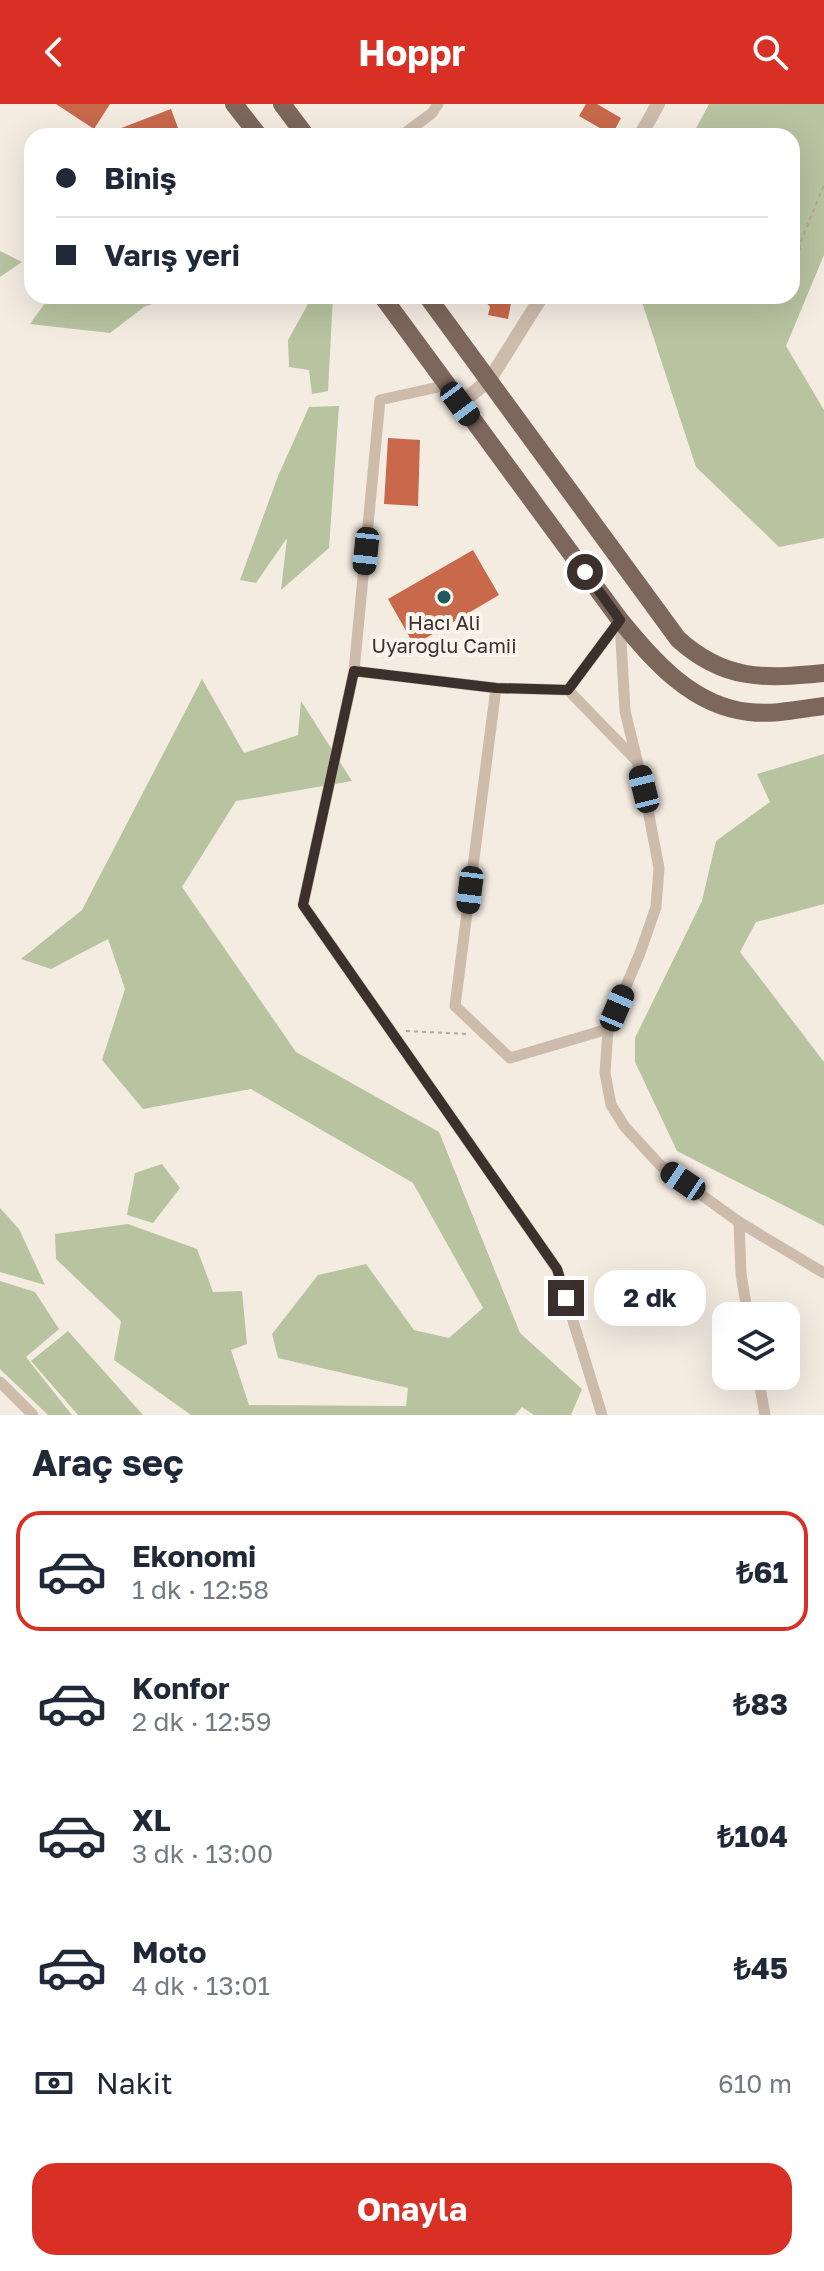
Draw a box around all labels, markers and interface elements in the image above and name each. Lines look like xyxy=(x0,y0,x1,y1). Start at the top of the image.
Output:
icon: back xyxy=(32,30,76,74)
icon: search xyxy=(748,30,792,74)
text: Hoppr xyxy=(358,31,466,74)
text: Biniş xyxy=(104,160,177,196)
text: Varış yeri xyxy=(104,237,240,273)
car xyxy=(436,378,484,430)
car xyxy=(352,526,380,576)
route start xyxy=(567,554,603,590)
marker: Hacı Ali Uyaroğlu Camii xyxy=(435,588,453,606)
place label: Hacı Ali Uyaroğlu Camii xyxy=(371,610,517,657)
car xyxy=(627,763,661,815)
car xyxy=(455,865,485,915)
car xyxy=(597,981,637,1035)
car xyxy=(656,1158,710,1204)
callout: 2 dk xyxy=(594,1270,706,1326)
route end xyxy=(548,1280,584,1316)
text: 2 dk xyxy=(623,1282,677,1313)
map controls xyxy=(712,1302,800,1390)
button: layers xyxy=(712,1302,800,1390)
text: Araç seç xyxy=(32,1441,184,1484)
icon: car xyxy=(36,1535,108,1607)
text: Ekonomi xyxy=(132,1538,256,1574)
text: ₺61 xyxy=(736,1554,788,1590)
text: 1 dk · 12:58 xyxy=(132,1574,269,1605)
icon: car xyxy=(36,1667,108,1739)
text: Konfor xyxy=(132,1670,230,1706)
text: ₺83 xyxy=(733,1686,788,1722)
text: 2 dk · 12:59 xyxy=(132,1706,271,1737)
icon: car xyxy=(36,1799,108,1871)
text: XL xyxy=(132,1802,171,1838)
text: ₺104 xyxy=(717,1818,788,1854)
text: 3 dk · 13:00 xyxy=(132,1838,273,1869)
icon: car xyxy=(36,1931,108,2003)
text: Moto xyxy=(132,1934,207,1970)
text: ₺45 xyxy=(734,1950,788,1986)
text: 4 dk · 13:01 xyxy=(132,1970,270,2001)
icon: cash xyxy=(32,2061,76,2105)
text: Nakit xyxy=(96,2065,173,2101)
text: 610 m xyxy=(718,2068,792,2099)
button: Onayla xyxy=(32,2163,792,2255)

